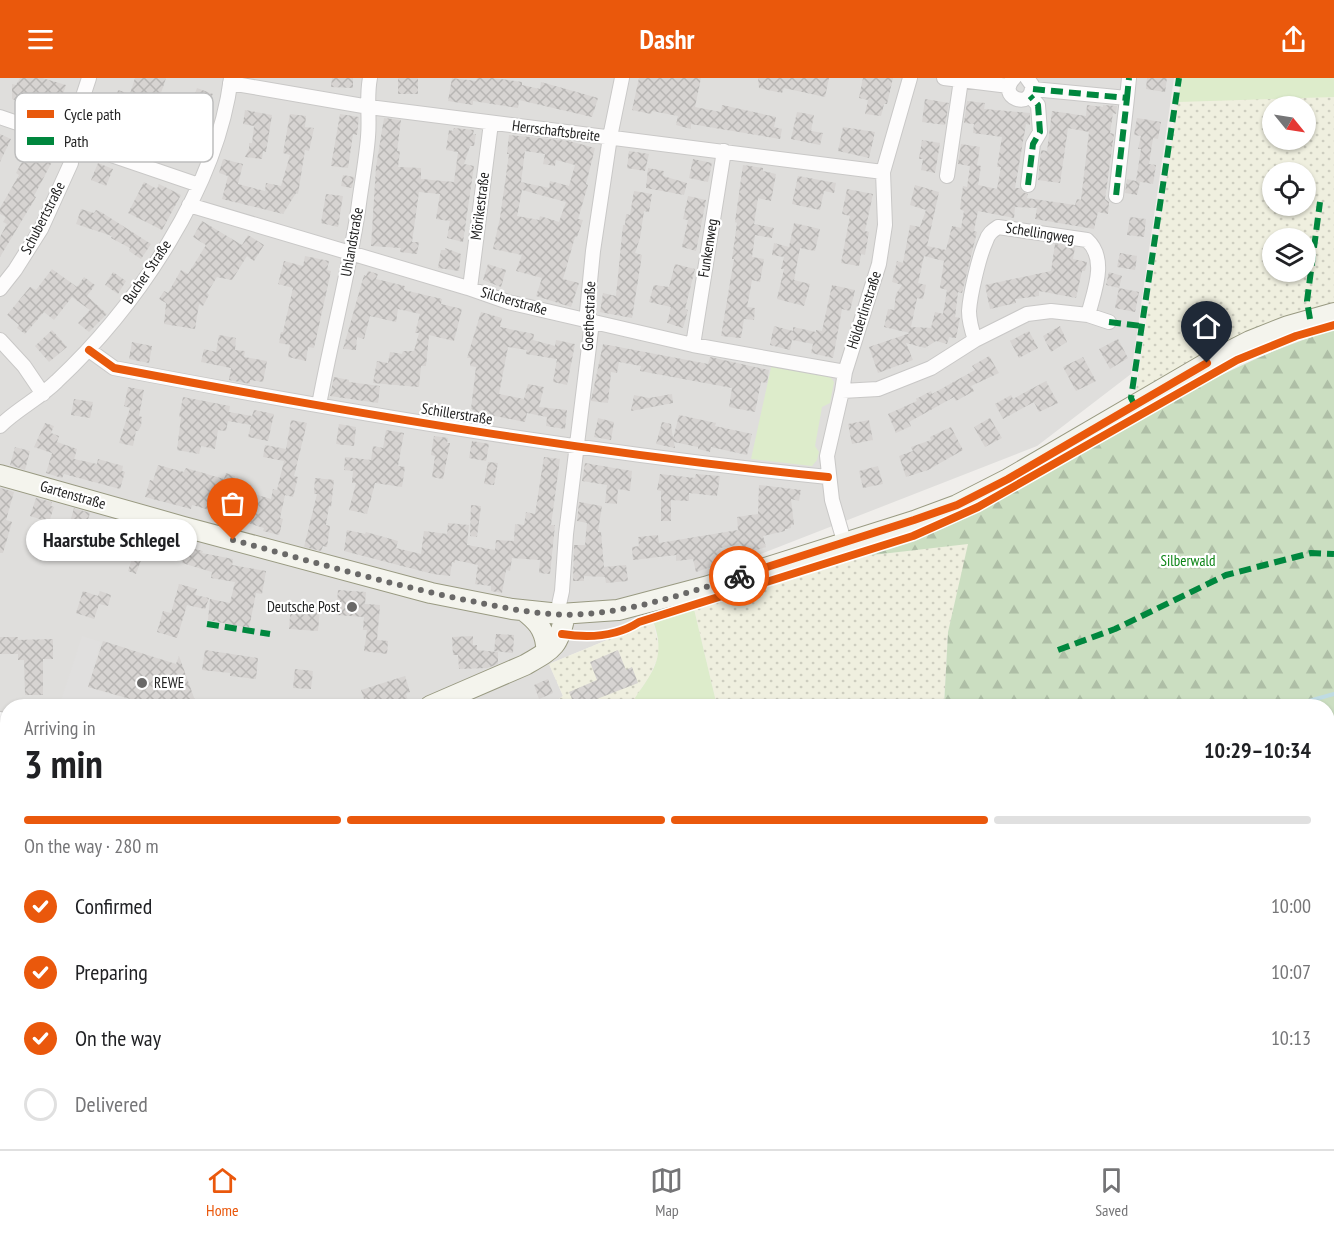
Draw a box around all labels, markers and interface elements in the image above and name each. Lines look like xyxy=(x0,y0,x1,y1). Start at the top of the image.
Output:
text: Dashr xyxy=(639,22,695,56)
icon: menu xyxy=(24,23,57,56)
icon: share xyxy=(1277,23,1310,56)
legend xyxy=(15,93,213,162)
north arrow xyxy=(1262,96,1316,150)
map controls xyxy=(1262,96,1316,282)
text: Cycle path xyxy=(64,104,121,124)
street label: Herrschaftsbreite xyxy=(511,116,601,145)
text: Path xyxy=(64,131,89,151)
button: locate xyxy=(1262,162,1316,216)
street label: Mörikestraße xyxy=(466,171,493,241)
street label: Schubertstraße xyxy=(16,178,69,257)
street label: Uhlandstraße xyxy=(336,206,367,278)
street label: Funkenweg xyxy=(694,217,722,279)
street label: Schellingweg xyxy=(1004,218,1076,247)
button: layers xyxy=(1262,228,1316,282)
street label: Bucher Straße xyxy=(118,236,175,307)
street label: Hölderlinstraße xyxy=(842,268,885,351)
street label: Goethestraße xyxy=(578,281,599,351)
street label: Silcherstraße xyxy=(479,282,550,319)
pin xyxy=(1181,301,1232,363)
icon: home xyxy=(1190,310,1223,343)
street label: Schillerstraße xyxy=(420,399,494,429)
street label: Gartenstraße xyxy=(38,476,108,513)
pin xyxy=(207,478,258,540)
icon: bag xyxy=(216,487,249,520)
callout: Haarstube Schlegel xyxy=(26,519,197,561)
text: Haarstube Schlegel xyxy=(43,527,180,553)
courier xyxy=(709,546,769,606)
park label: Silberwald xyxy=(1161,551,1215,570)
icon: bike xyxy=(723,560,756,593)
place label: Deutsche Post xyxy=(267,597,340,616)
marker: Deutsche Post xyxy=(345,600,359,614)
place label: REWE xyxy=(154,673,184,692)
marker: REWE xyxy=(135,676,149,690)
text: Arriving in xyxy=(24,715,96,741)
text: 10:29–10:34 xyxy=(1204,736,1311,764)
text: 3 min xyxy=(24,738,103,789)
text: On the way · 280 m xyxy=(24,833,159,859)
icon: check xyxy=(24,890,57,923)
text: Confirmed xyxy=(75,892,152,920)
text: 10:00 xyxy=(1271,893,1311,919)
icon: check xyxy=(24,956,57,989)
text: Preparing xyxy=(75,958,148,986)
text: 10:07 xyxy=(1271,959,1311,985)
icon: check xyxy=(24,1022,57,1055)
text: On the way xyxy=(75,1024,161,1052)
text: 10:13 xyxy=(1271,1025,1311,1051)
text: Delivered xyxy=(75,1090,148,1118)
tab: Home xyxy=(206,1164,239,1220)
tab: Map xyxy=(650,1164,683,1220)
tab: Saved xyxy=(1095,1164,1128,1220)

